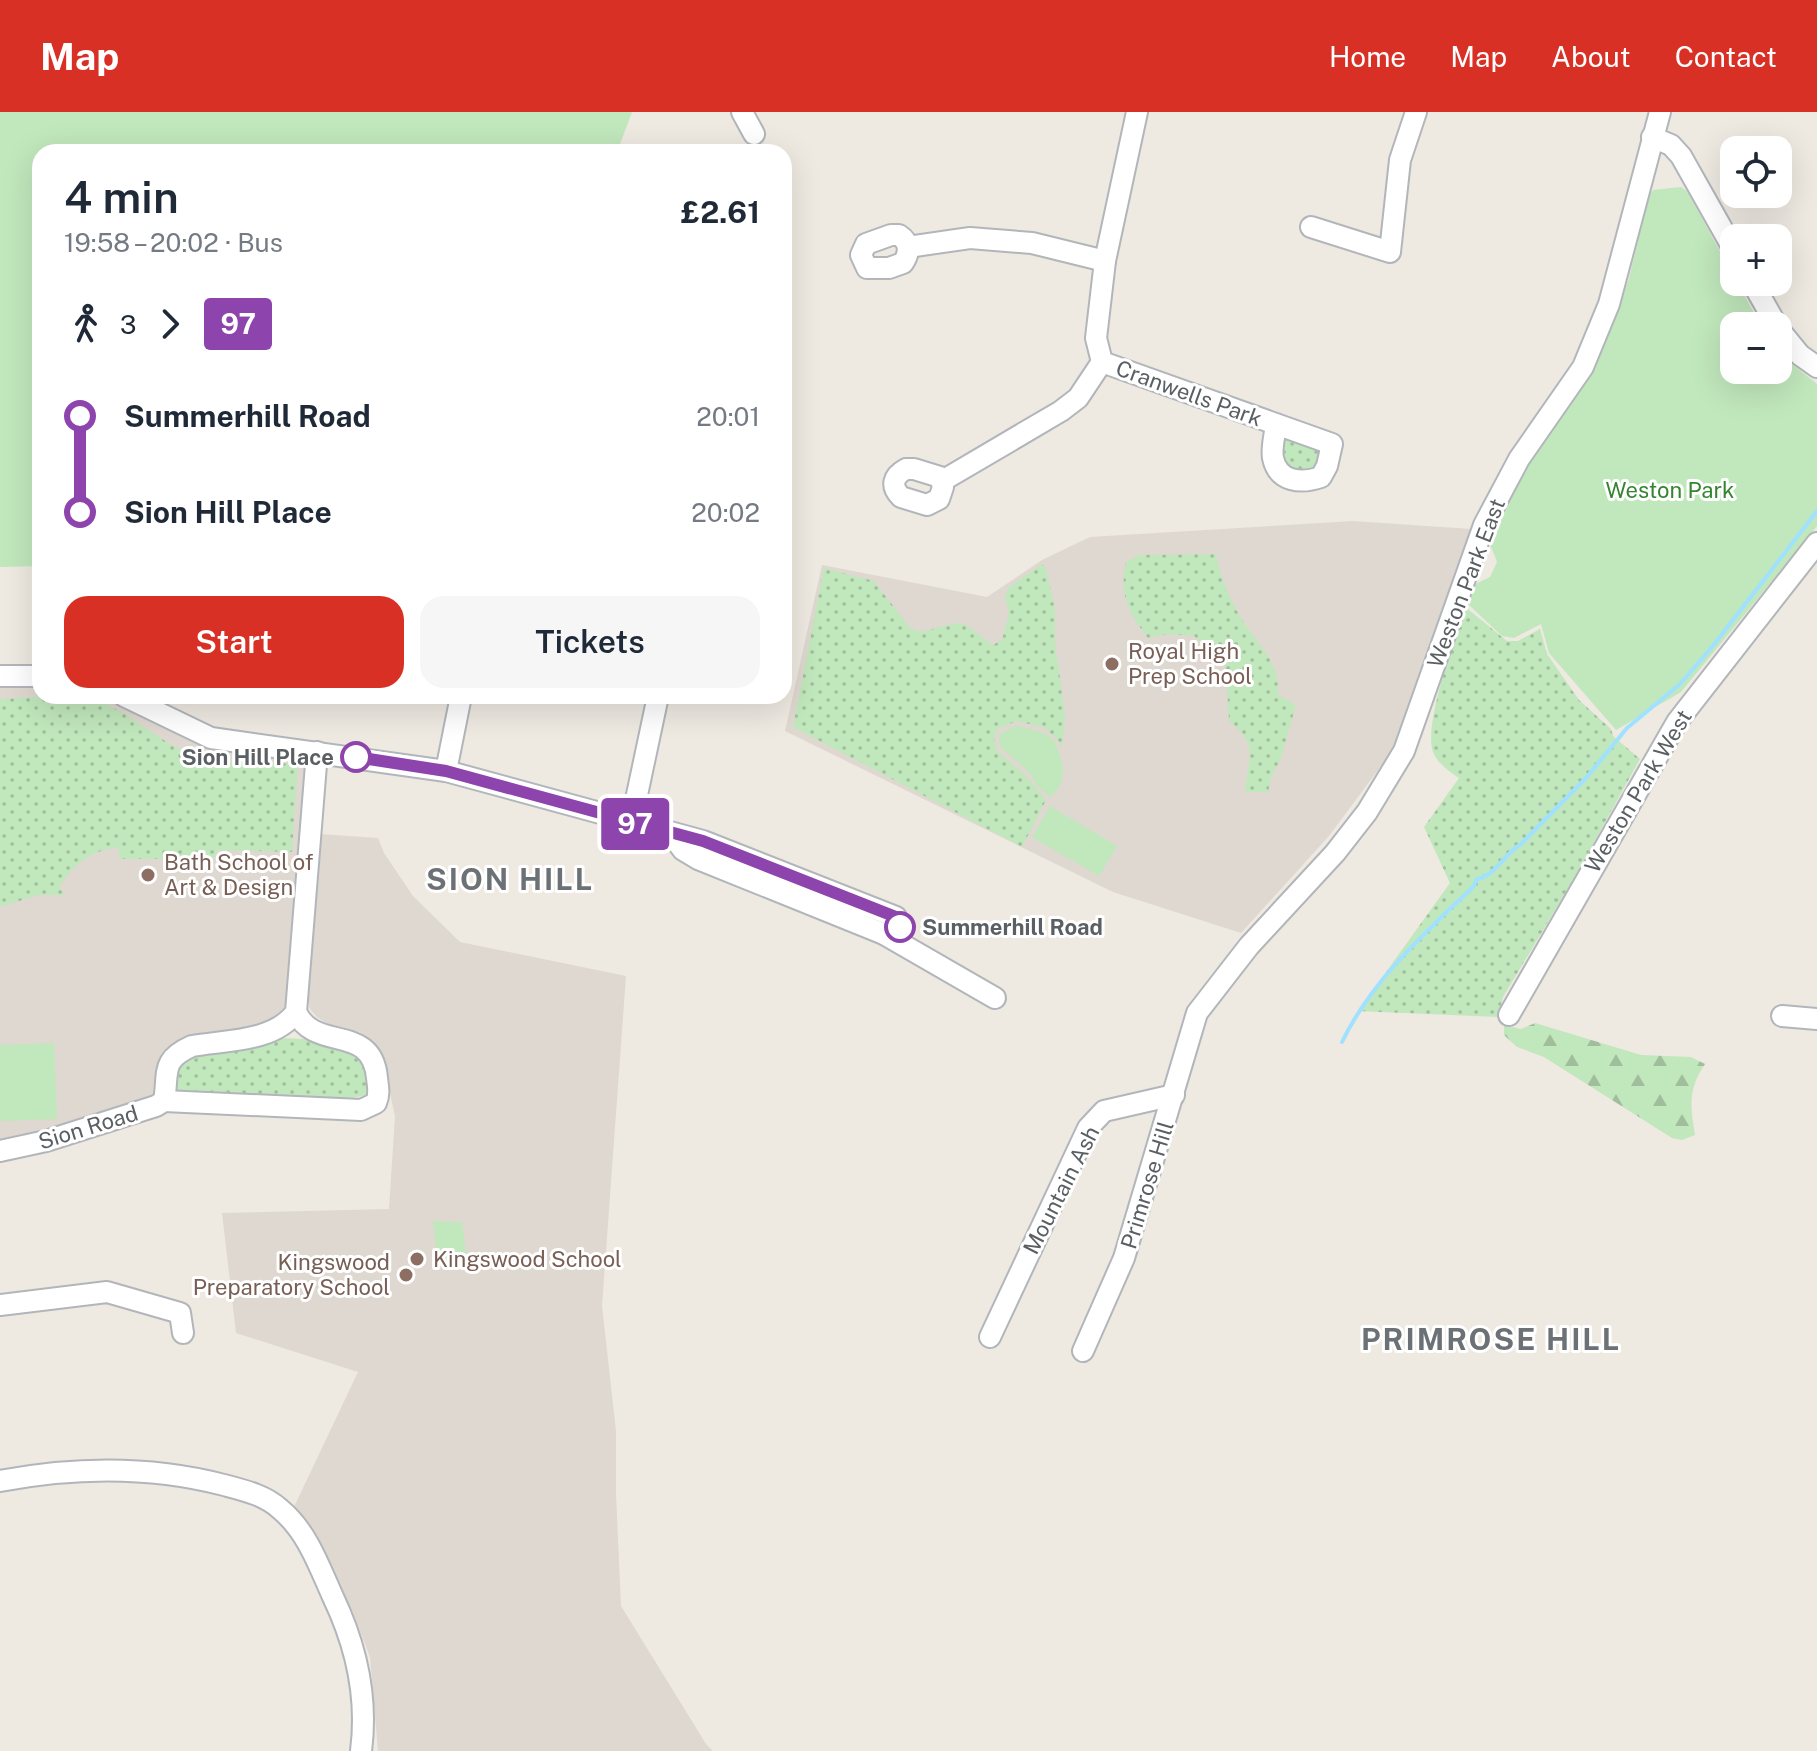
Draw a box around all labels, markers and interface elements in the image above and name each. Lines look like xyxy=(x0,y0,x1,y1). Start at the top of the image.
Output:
text: Map xyxy=(40,34,119,79)
text: Home xyxy=(1329,40,1406,73)
text: Map xyxy=(1450,40,1507,73)
text: About xyxy=(1551,40,1631,73)
text: Contact xyxy=(1675,40,1777,73)
map controls xyxy=(1720,136,1792,384)
button: locate xyxy=(1720,136,1792,208)
text: 4 min xyxy=(64,171,179,223)
text: £2.61 xyxy=(681,194,760,230)
button: + xyxy=(1720,224,1792,296)
text: 19:58 – 20:02 · Bus xyxy=(64,227,283,258)
icon: walk xyxy=(64,302,108,346)
icon: forward xyxy=(148,302,192,346)
text: 97 xyxy=(220,307,256,340)
text: 3 xyxy=(120,309,136,340)
button: − xyxy=(1720,312,1792,384)
street label: Cranwells Park xyxy=(1113,355,1265,431)
text: Summerhill Road xyxy=(124,398,371,434)
text: 20:01 xyxy=(696,401,760,432)
park label: Weston Park xyxy=(1606,477,1734,503)
text: Sion Hill Place xyxy=(124,494,332,530)
street label: Weston Park East xyxy=(1422,495,1510,671)
text: 20:02 xyxy=(691,497,760,528)
button: Start xyxy=(64,596,404,688)
button: Tickets xyxy=(420,596,760,688)
place label: Royal High Prep School xyxy=(1128,638,1252,689)
marker: Royal High Prep School xyxy=(1103,655,1121,673)
street label: Weston Park West xyxy=(1579,705,1697,877)
marker: Sion Hill Place xyxy=(341,742,371,772)
place label: Sion Hill Place xyxy=(182,744,334,770)
line badge: 97 xyxy=(599,798,671,850)
text: 97 xyxy=(617,807,653,840)
place label: Bath School of Art & Design xyxy=(164,849,314,900)
district label: SION HILL xyxy=(426,861,594,897)
marker: Bath School of Art & Design xyxy=(139,866,157,884)
marker: Summerhill Road xyxy=(885,912,915,942)
place label: Summerhill Road xyxy=(922,914,1103,940)
street label: Sion Road xyxy=(35,1100,141,1154)
street label: Primrose Hill xyxy=(1115,1118,1179,1252)
street label: Mountain Ash xyxy=(1018,1122,1104,1258)
place label: Kingswood School xyxy=(433,1246,622,1272)
place label: Kingswood Preparatory School xyxy=(193,1249,390,1300)
marker: Kingswood School xyxy=(408,1250,426,1268)
marker: Kingswood Preparatory School xyxy=(397,1266,415,1284)
district label: PRIMROSE HILL xyxy=(1361,1321,1621,1357)

